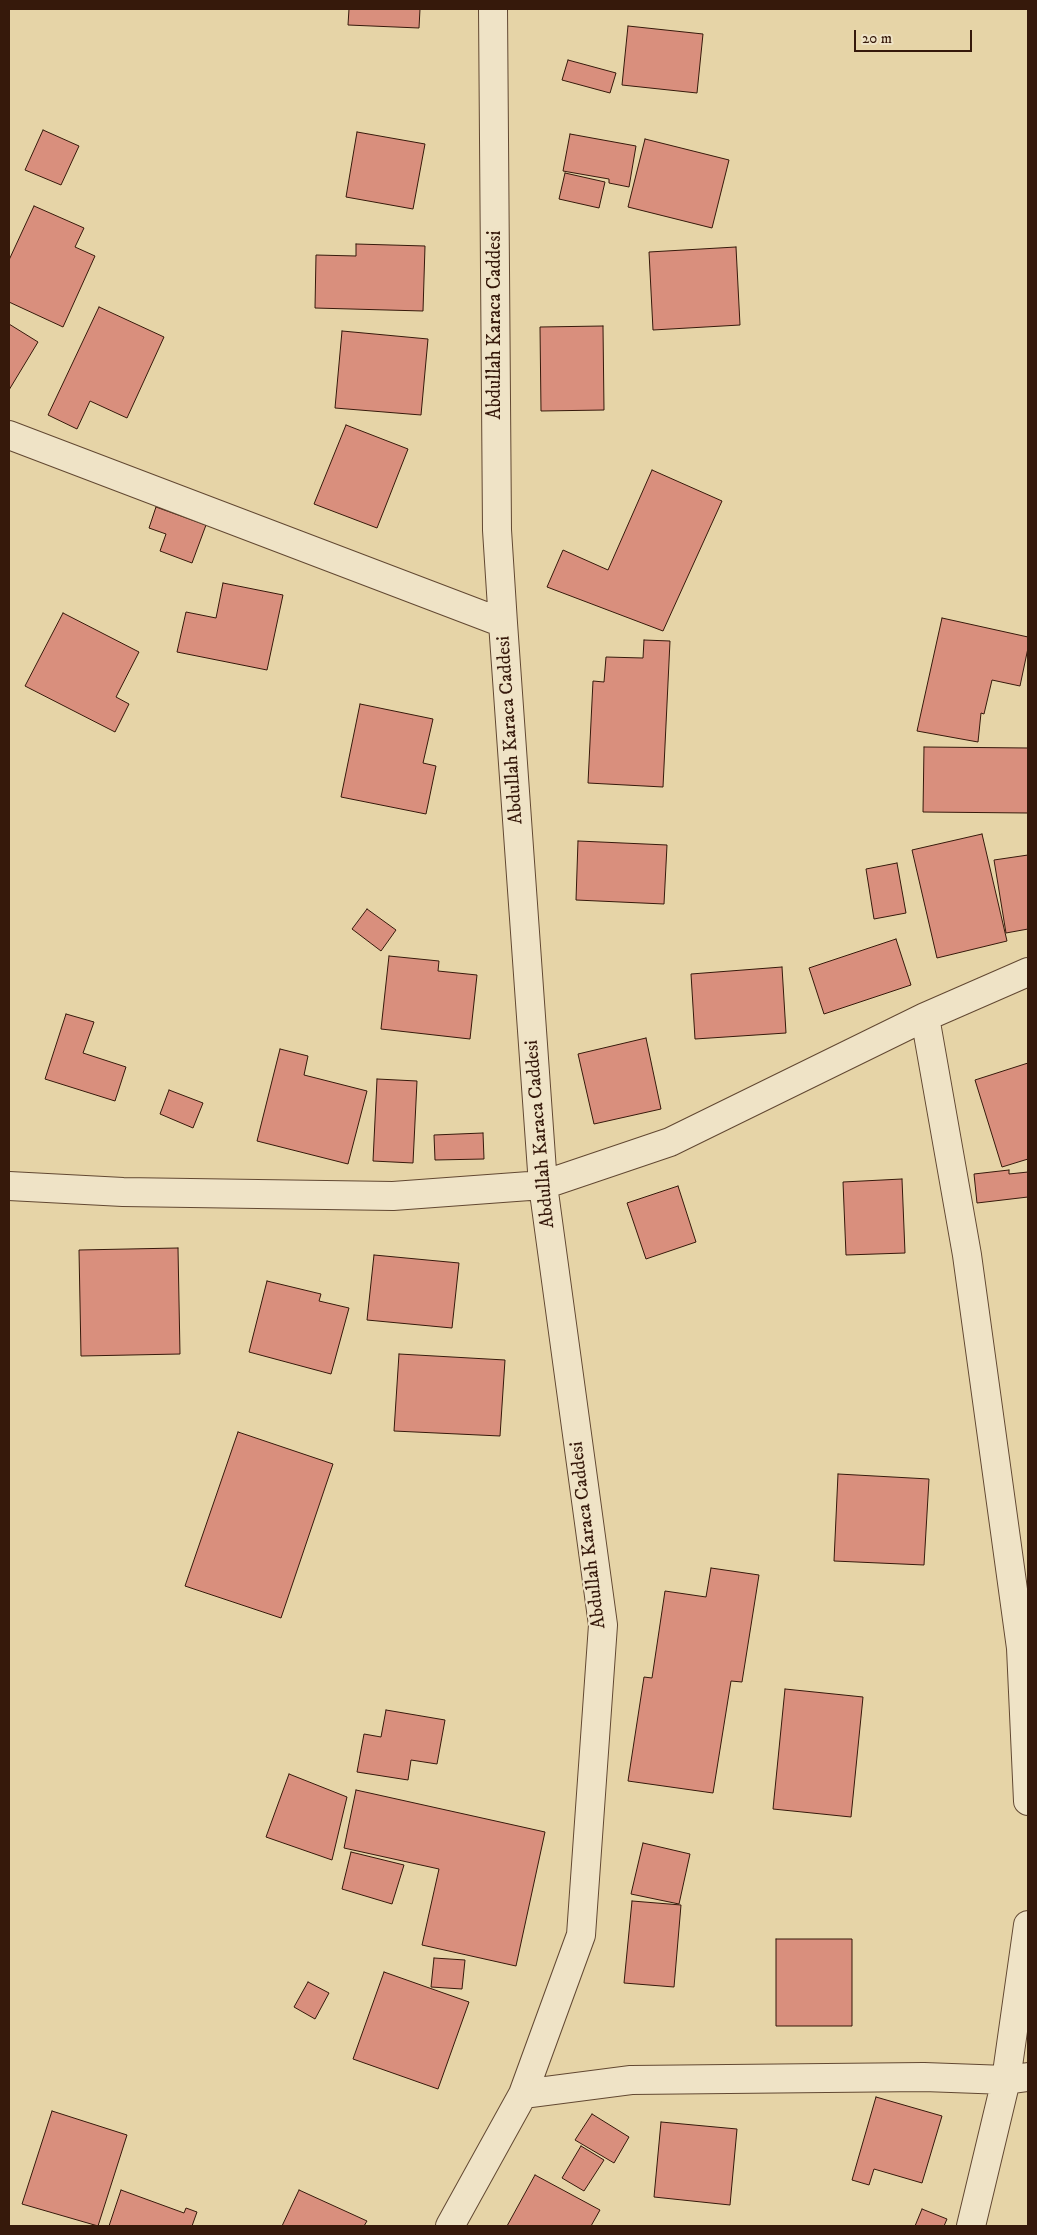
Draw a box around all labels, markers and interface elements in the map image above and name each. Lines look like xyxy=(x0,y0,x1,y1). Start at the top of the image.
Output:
scale bar xyxy=(857,20,974,52)
text: 20 m xyxy=(862,29,892,48)
street label: Abdullah Karaca Caddesi xyxy=(485,231,507,419)
street label: Abdullah Karaca Caddesi xyxy=(493,635,529,825)
street label: Abdullah Karaca Caddesi xyxy=(521,1039,561,1229)
street label: Abdullah Karaca Caddesi xyxy=(566,1440,612,1630)

